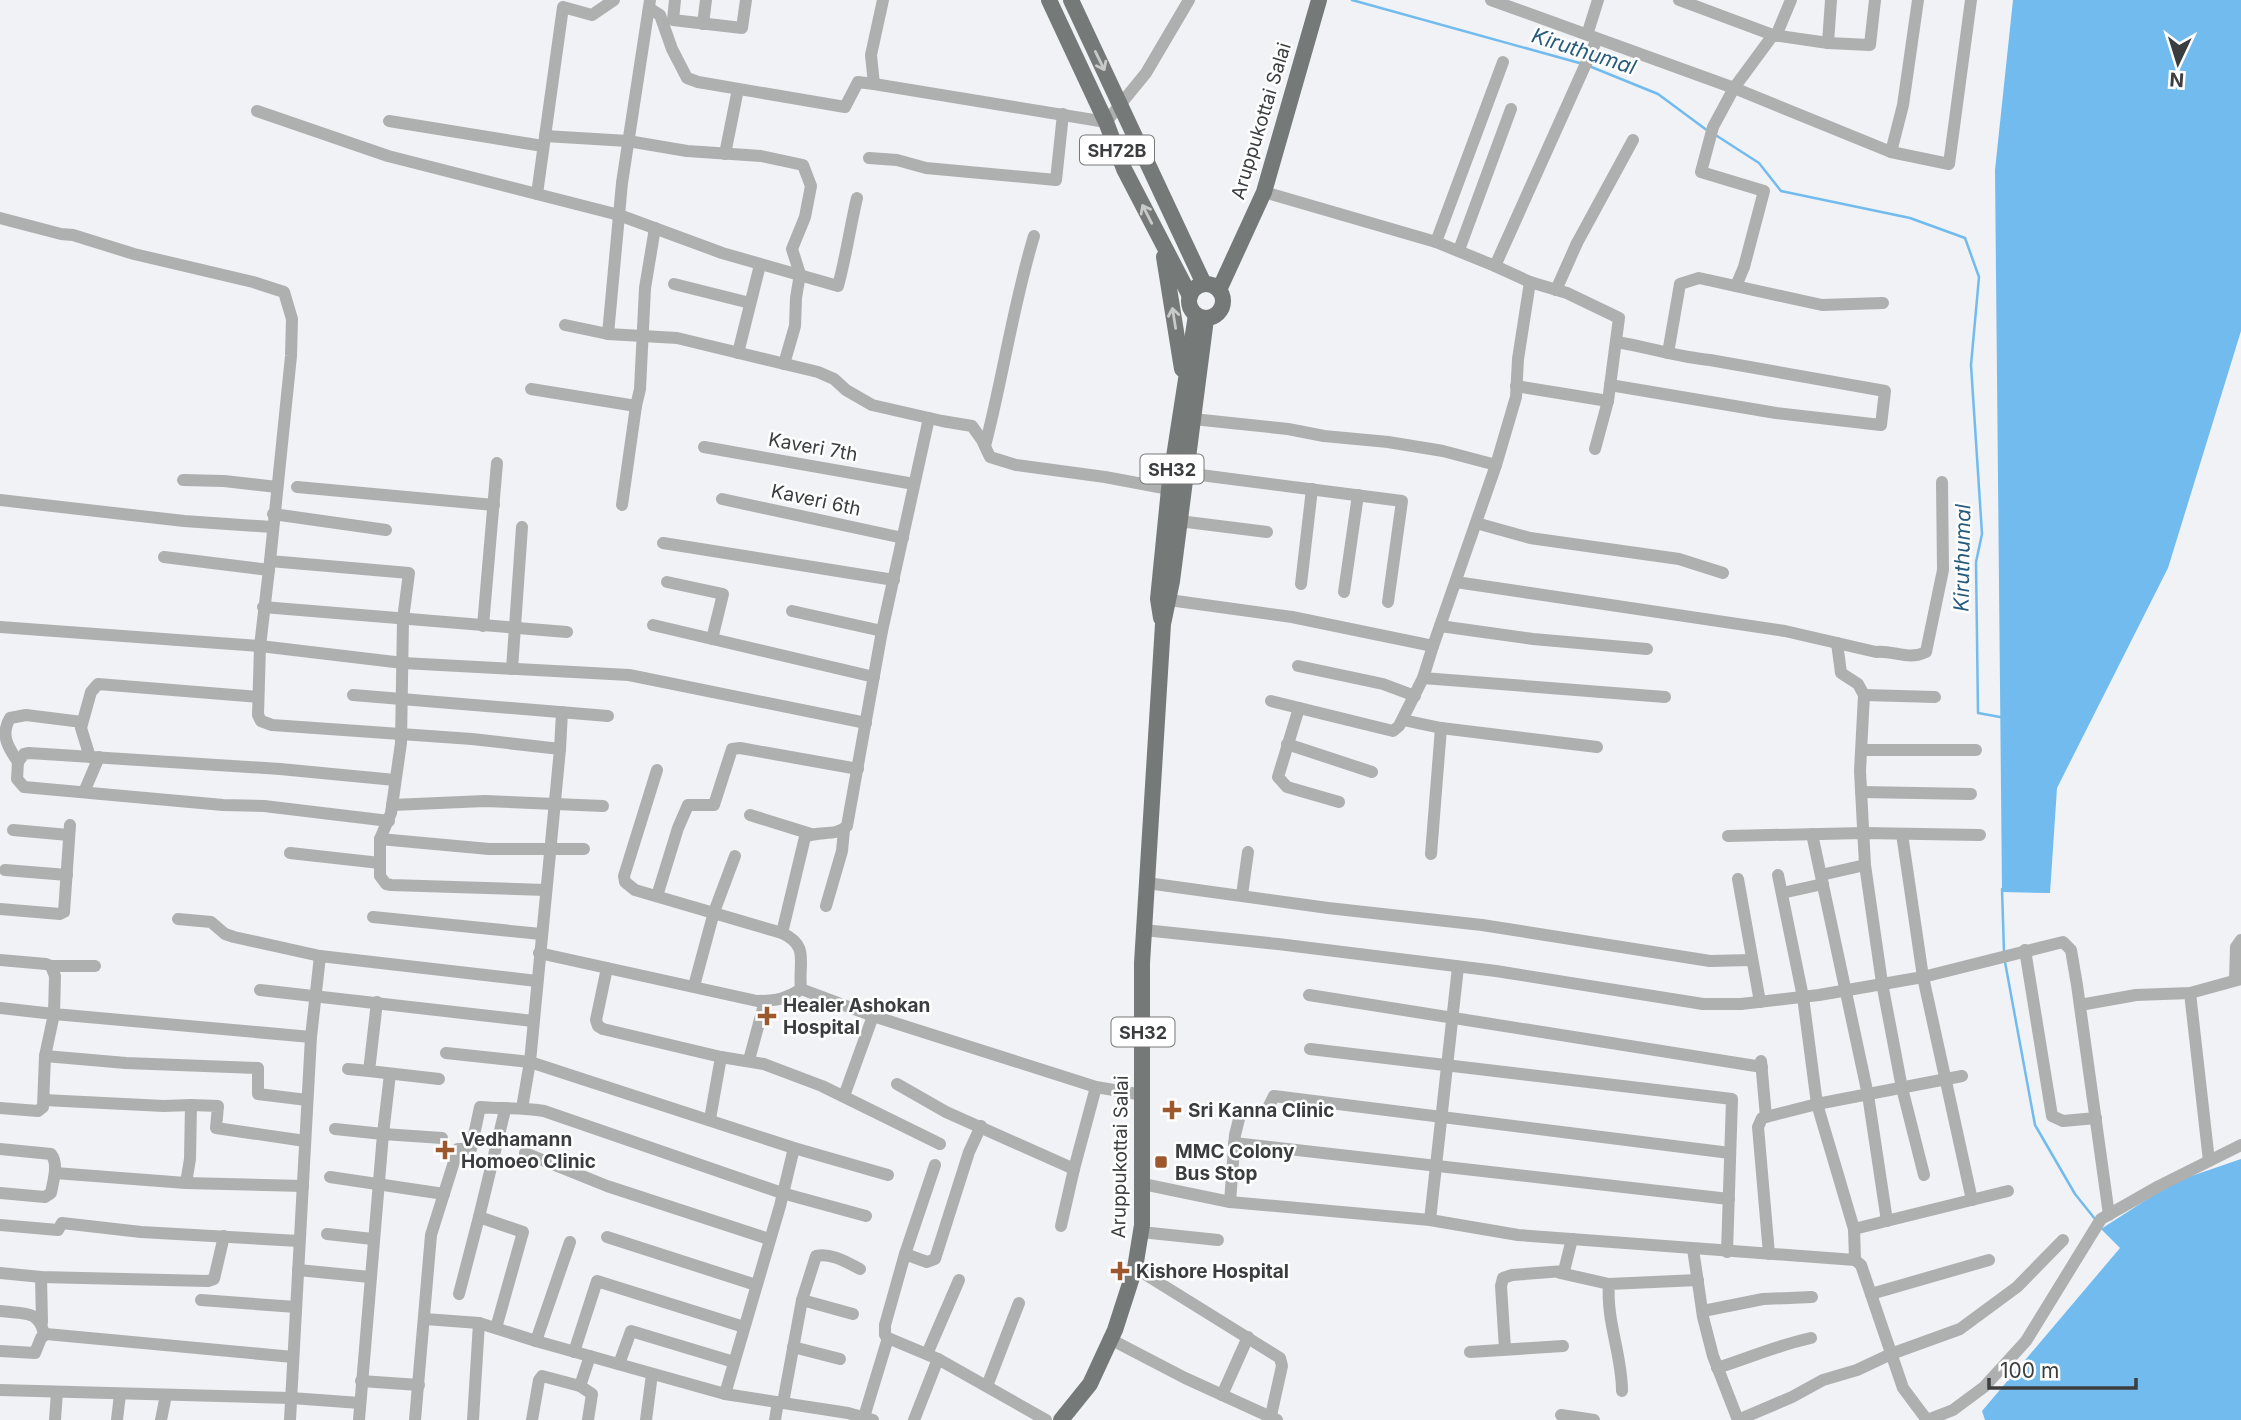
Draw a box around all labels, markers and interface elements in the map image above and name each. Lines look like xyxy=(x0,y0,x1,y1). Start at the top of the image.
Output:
water label: Kiruthumal xyxy=(1529,22,1640,80)
north arrow xyxy=(2143,28,2213,98)
street label: Aruppukottai Salai xyxy=(1226,40,1296,202)
one-way arrow xyxy=(1094,50,1108,71)
text: N xyxy=(2169,67,2185,91)
road number: SH72B xyxy=(1080,135,1154,164)
one-way arrow xyxy=(1140,204,1154,225)
one-way arrow xyxy=(1167,307,1180,330)
street label: Kaveri 7th xyxy=(767,428,859,466)
road number: SH32 xyxy=(1140,454,1204,484)
street label: Kaveri 6th xyxy=(769,479,863,521)
water label: Kiruthumal xyxy=(1949,503,1975,612)
place label: Healer Ashokan Hospital xyxy=(783,994,930,1039)
marker: Healer Ashokan Hospital xyxy=(757,1006,777,1026)
road number: SH32 xyxy=(1112,1017,1174,1046)
street label: Aruppukottai Salai xyxy=(1107,1075,1133,1239)
place label: Sri Kanna Clinic xyxy=(1188,1099,1334,1122)
marker: Sri Kanna Clinic xyxy=(1162,1100,1182,1120)
place label: Vedhamann Homoeo Clinic xyxy=(461,1128,596,1173)
marker: Vedhamann Homoeo Clinic xyxy=(435,1140,455,1160)
place label: MMC Colony Bus Stop xyxy=(1175,1140,1295,1185)
marker: MMC Colony Bus Stop xyxy=(1153,1154,1169,1170)
place label: Kishore Hospital xyxy=(1136,1260,1289,1283)
marker: Kishore Hospital xyxy=(1110,1261,1130,1281)
scale bar xyxy=(1989,1346,2136,1390)
text: 100 m xyxy=(2000,1358,2059,1383)

